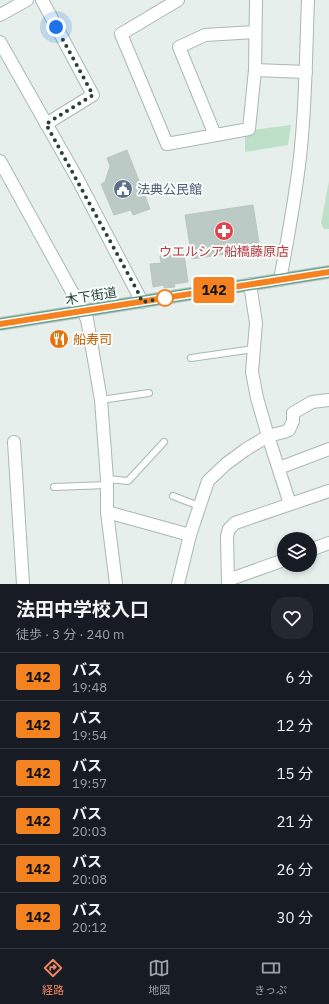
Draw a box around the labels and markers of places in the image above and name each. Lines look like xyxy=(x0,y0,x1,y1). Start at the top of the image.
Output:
public building icon: 法典公民館 xyxy=(112,178,134,200)
place label: 法典公民館 xyxy=(137,181,202,198)
pharmacy icon: ウエルシア船橋藤原店 xyxy=(213,220,235,242)
place label: ウエルシア船橋藤原店 xyxy=(159,243,289,260)
unlabelled marker xyxy=(156,289,174,307)
restaurant icon: 船寿司 xyxy=(48,328,70,350)
place label: 船寿司 xyxy=(73,331,112,348)

